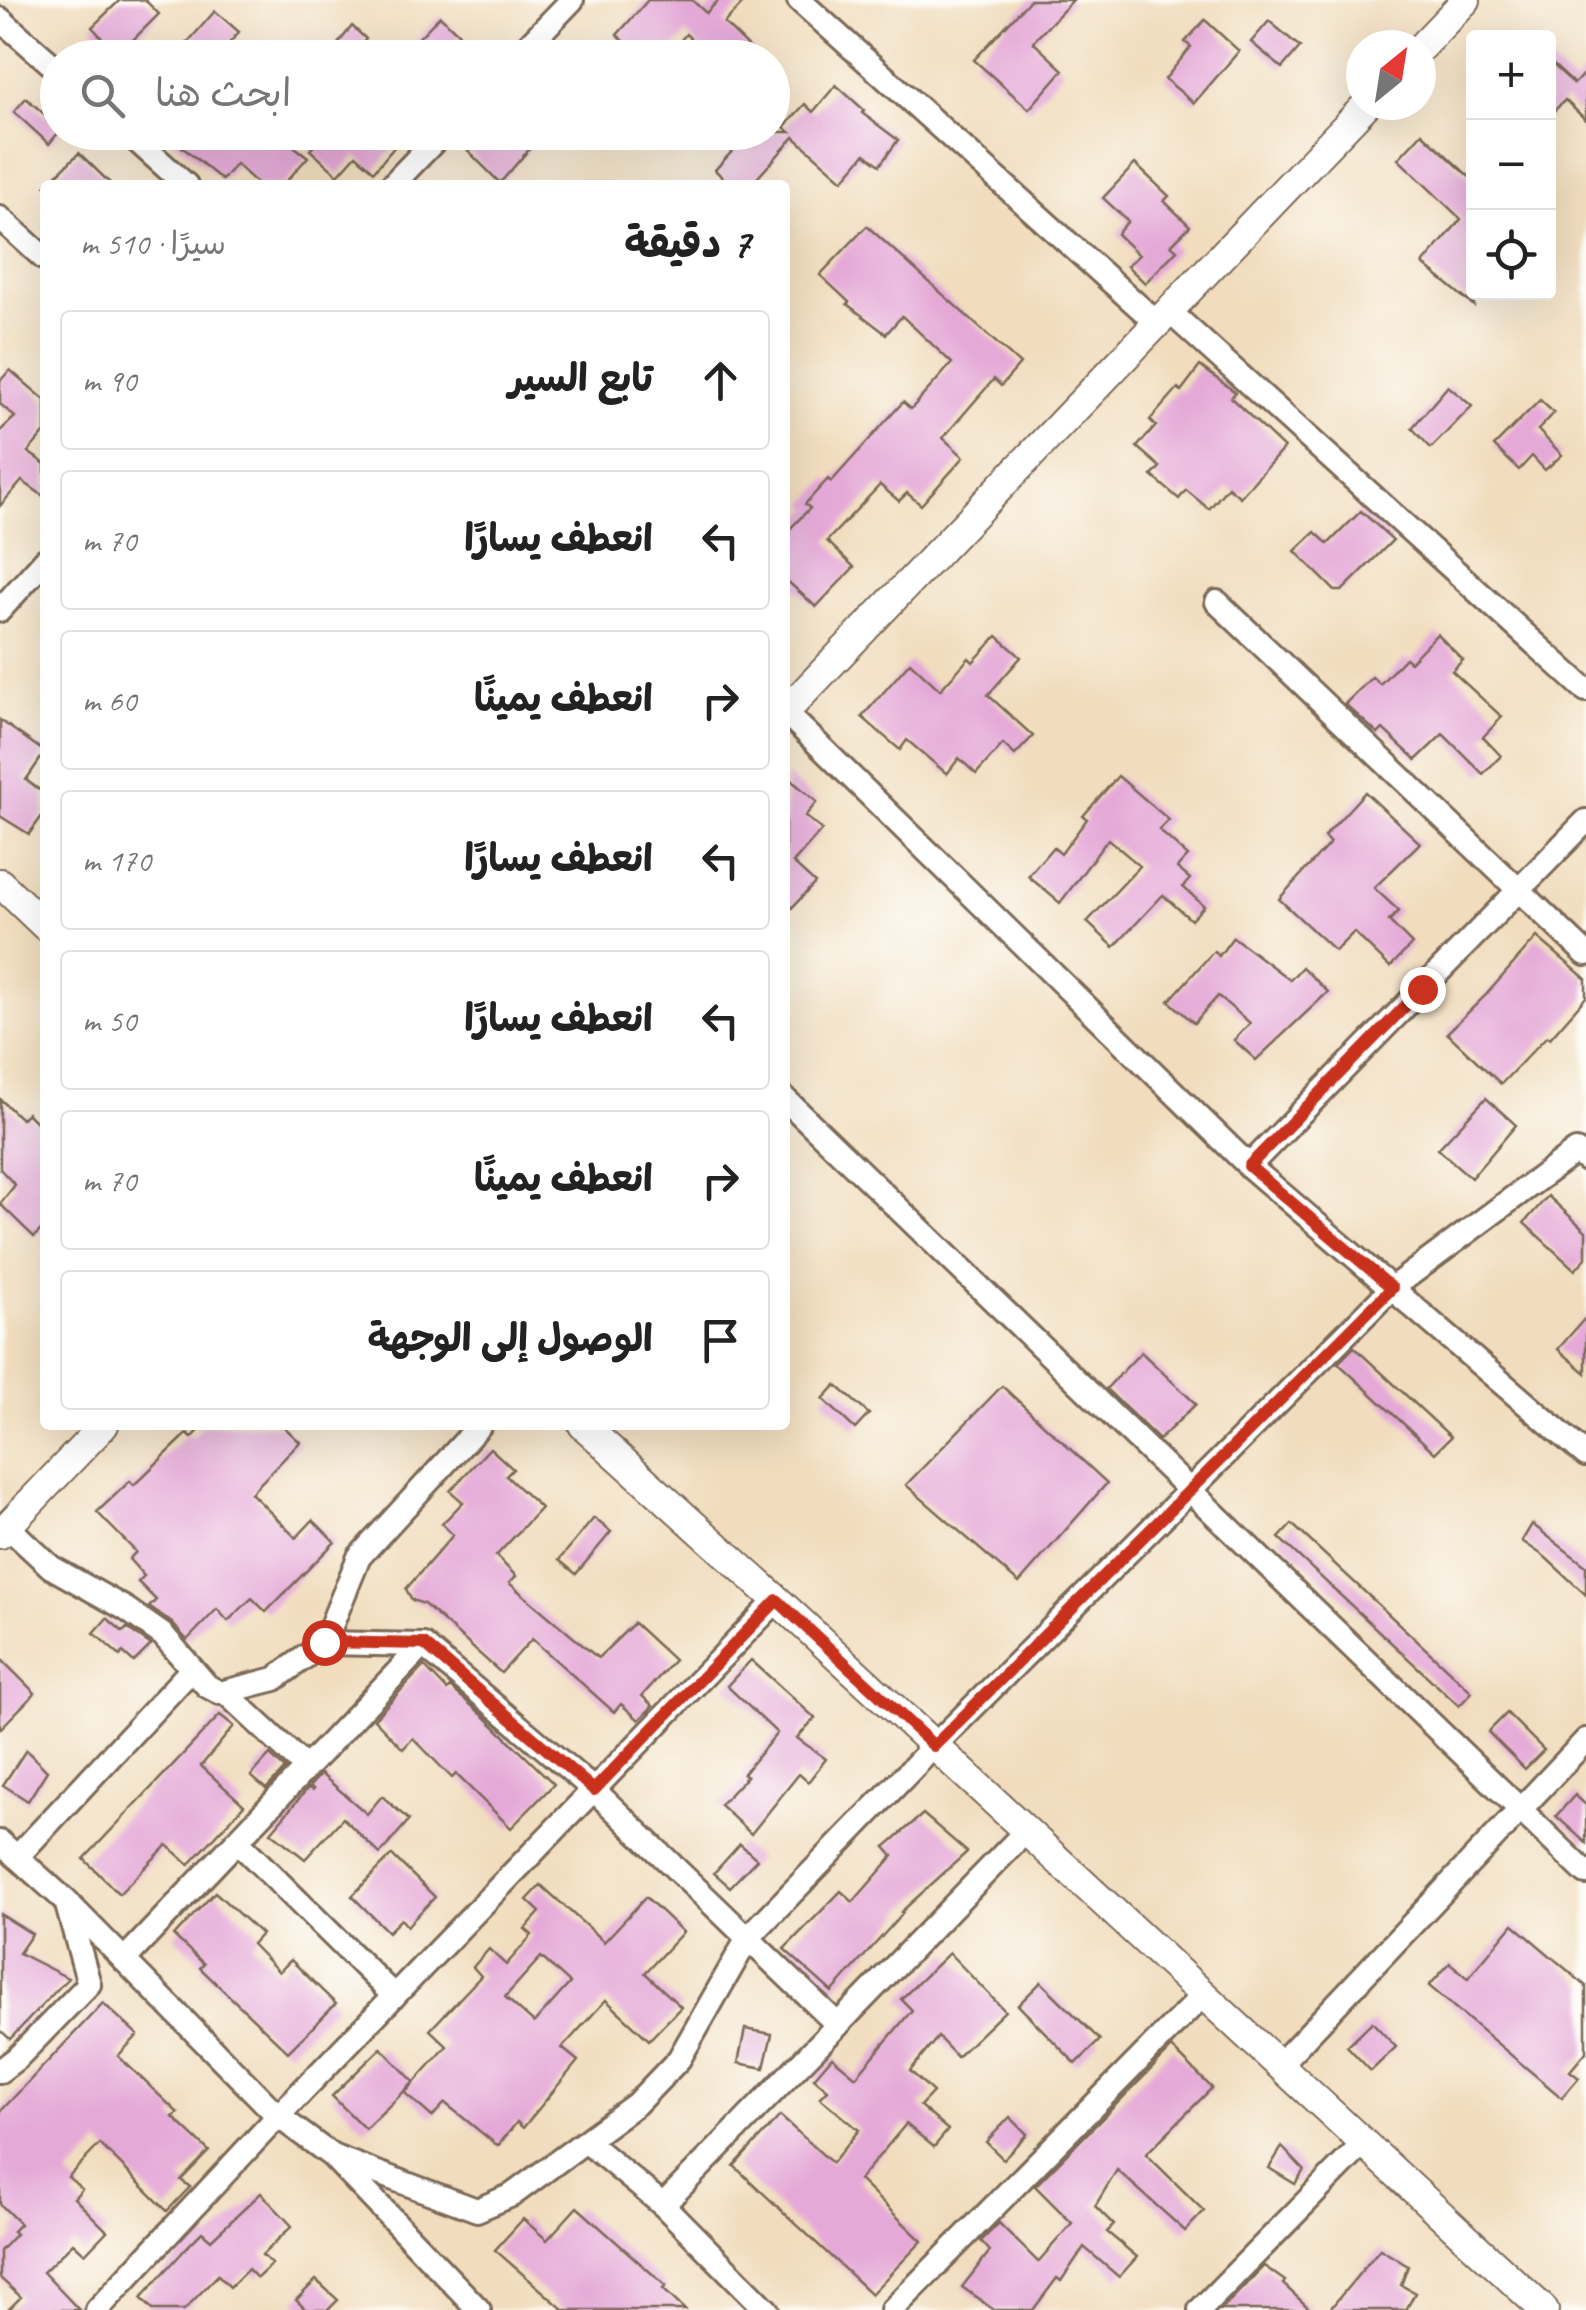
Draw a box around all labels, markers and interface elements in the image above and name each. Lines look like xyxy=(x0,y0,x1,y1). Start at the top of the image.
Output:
north arrow xyxy=(1346,30,1436,120)
map controls xyxy=(1466,30,1556,300)
button: + xyxy=(1466,30,1556,120)
search box xyxy=(40,40,790,150)
icon: search xyxy=(75,68,130,123)
text: ابحث هنا xyxy=(155,70,291,117)
button: − xyxy=(1466,120,1556,210)
button: locate xyxy=(1466,210,1556,300)
text: 7 دقيقة xyxy=(624,217,750,270)
text: سيرًا · 510 m xyxy=(80,223,226,264)
icon: ahead xyxy=(693,353,748,408)
text: تابع السير xyxy=(508,355,653,402)
text: 90 m xyxy=(82,360,136,401)
icon: left xyxy=(693,513,748,568)
text: انعطف يسارًا xyxy=(464,515,653,562)
text: 70 m xyxy=(82,520,136,561)
icon: right xyxy=(693,673,748,728)
text: انعطف يمينًا xyxy=(474,675,653,722)
text: 60 m xyxy=(82,680,136,721)
icon: left xyxy=(693,833,748,888)
text: انعطف يسارًا xyxy=(464,835,653,882)
text: 170 m xyxy=(82,840,151,881)
route end xyxy=(1400,967,1446,1013)
icon: left xyxy=(693,993,748,1048)
text: انعطف يسارًا xyxy=(464,995,653,1042)
text: 50 m xyxy=(82,1000,136,1041)
icon: right xyxy=(693,1153,748,1208)
text: انعطف يمينًا xyxy=(474,1155,653,1202)
text: 70 m xyxy=(82,1160,136,1201)
icon: arrive xyxy=(693,1313,748,1368)
text: الوصول إلى الوجهة xyxy=(367,1315,653,1362)
route start xyxy=(302,1620,348,1666)

